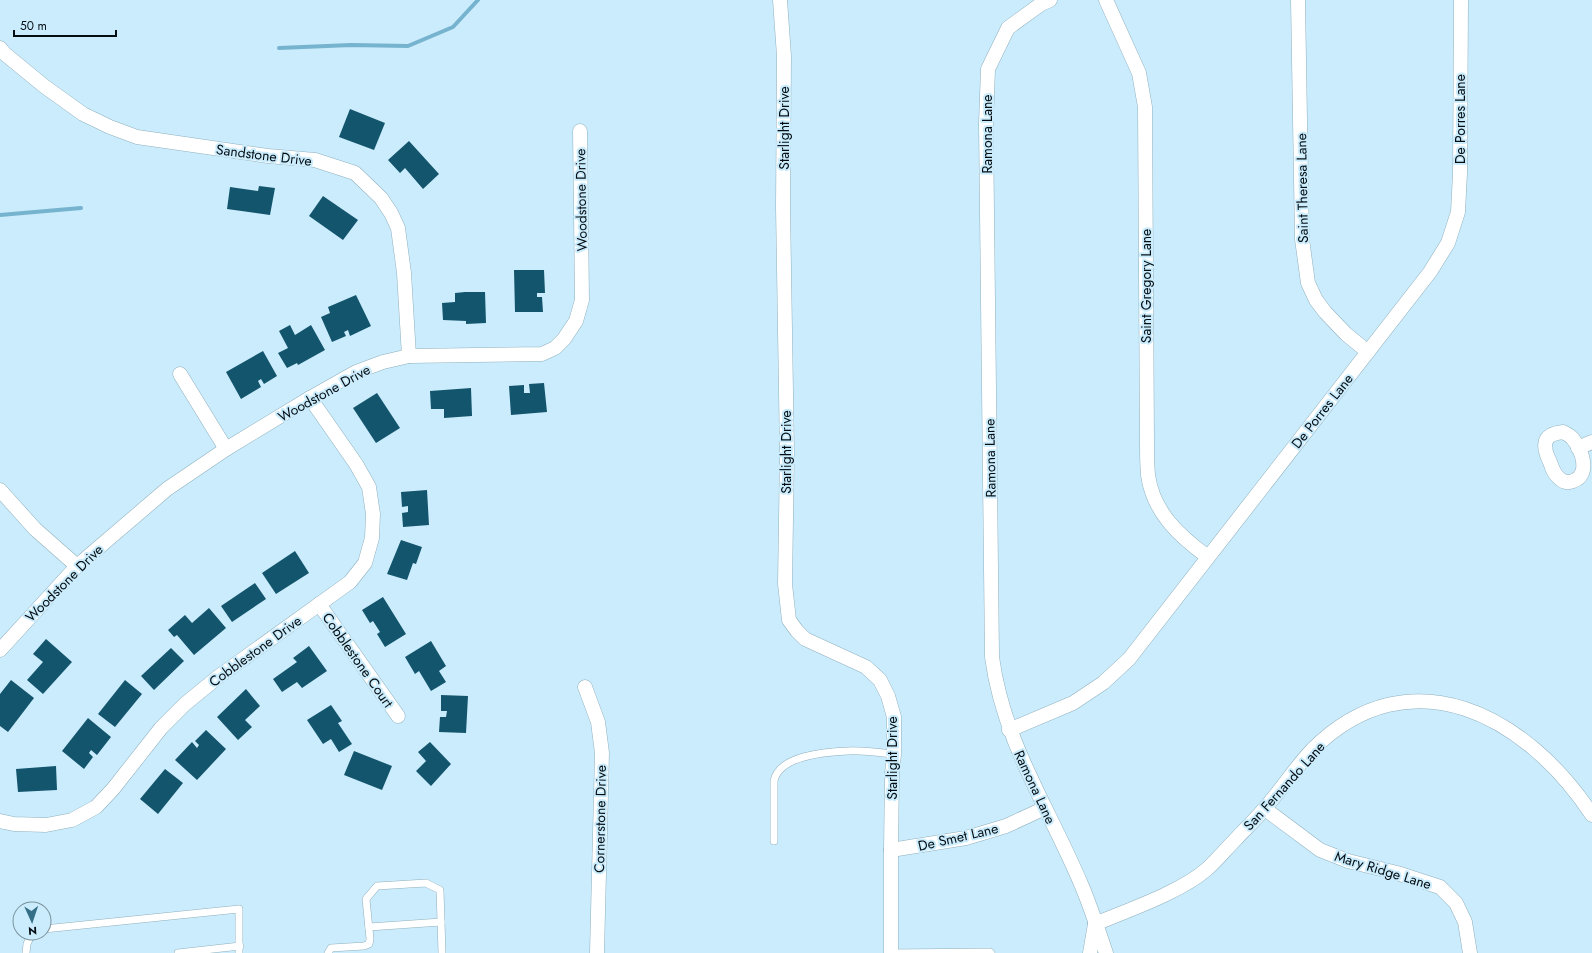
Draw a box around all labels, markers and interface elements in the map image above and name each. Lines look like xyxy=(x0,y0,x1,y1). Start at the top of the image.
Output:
scale bar xyxy=(14,12,116,38)
text: 50 m xyxy=(20,17,47,35)
street label: De Porres Lane xyxy=(1450,74,1470,164)
street label: Starlight Drive xyxy=(774,86,794,170)
street label: Ramona Lane xyxy=(977,94,997,174)
street label: Saint Theresa Lane xyxy=(1291,133,1313,243)
street label: Sandstone Drive xyxy=(215,139,313,171)
street label: Woodstone Drive xyxy=(570,149,592,251)
street label: Saint Gregory Lane xyxy=(1136,229,1156,343)
street label: Woodstone Drive xyxy=(274,359,374,427)
street label: De Porres Lane xyxy=(1286,369,1358,453)
street label: Starlight Drive xyxy=(776,410,796,494)
street label: Ramona Lane xyxy=(979,418,1001,498)
street label: Woodstone Drive xyxy=(21,540,107,626)
street label: Cobblestone Court xyxy=(318,608,399,712)
street label: Cobblestone Drive xyxy=(205,611,305,691)
street label: Starlight Drive xyxy=(882,716,902,800)
street label: San Fernando Lane xyxy=(1239,737,1329,835)
street label: Ramona Lane xyxy=(1009,747,1061,827)
street label: Cornerstone Drive xyxy=(589,765,611,873)
street label: De Smet Lane xyxy=(916,818,1000,856)
street label: Mary Ridge Lane xyxy=(1332,846,1434,894)
north arrow xyxy=(12,901,52,941)
text: N xyxy=(28,923,37,939)

